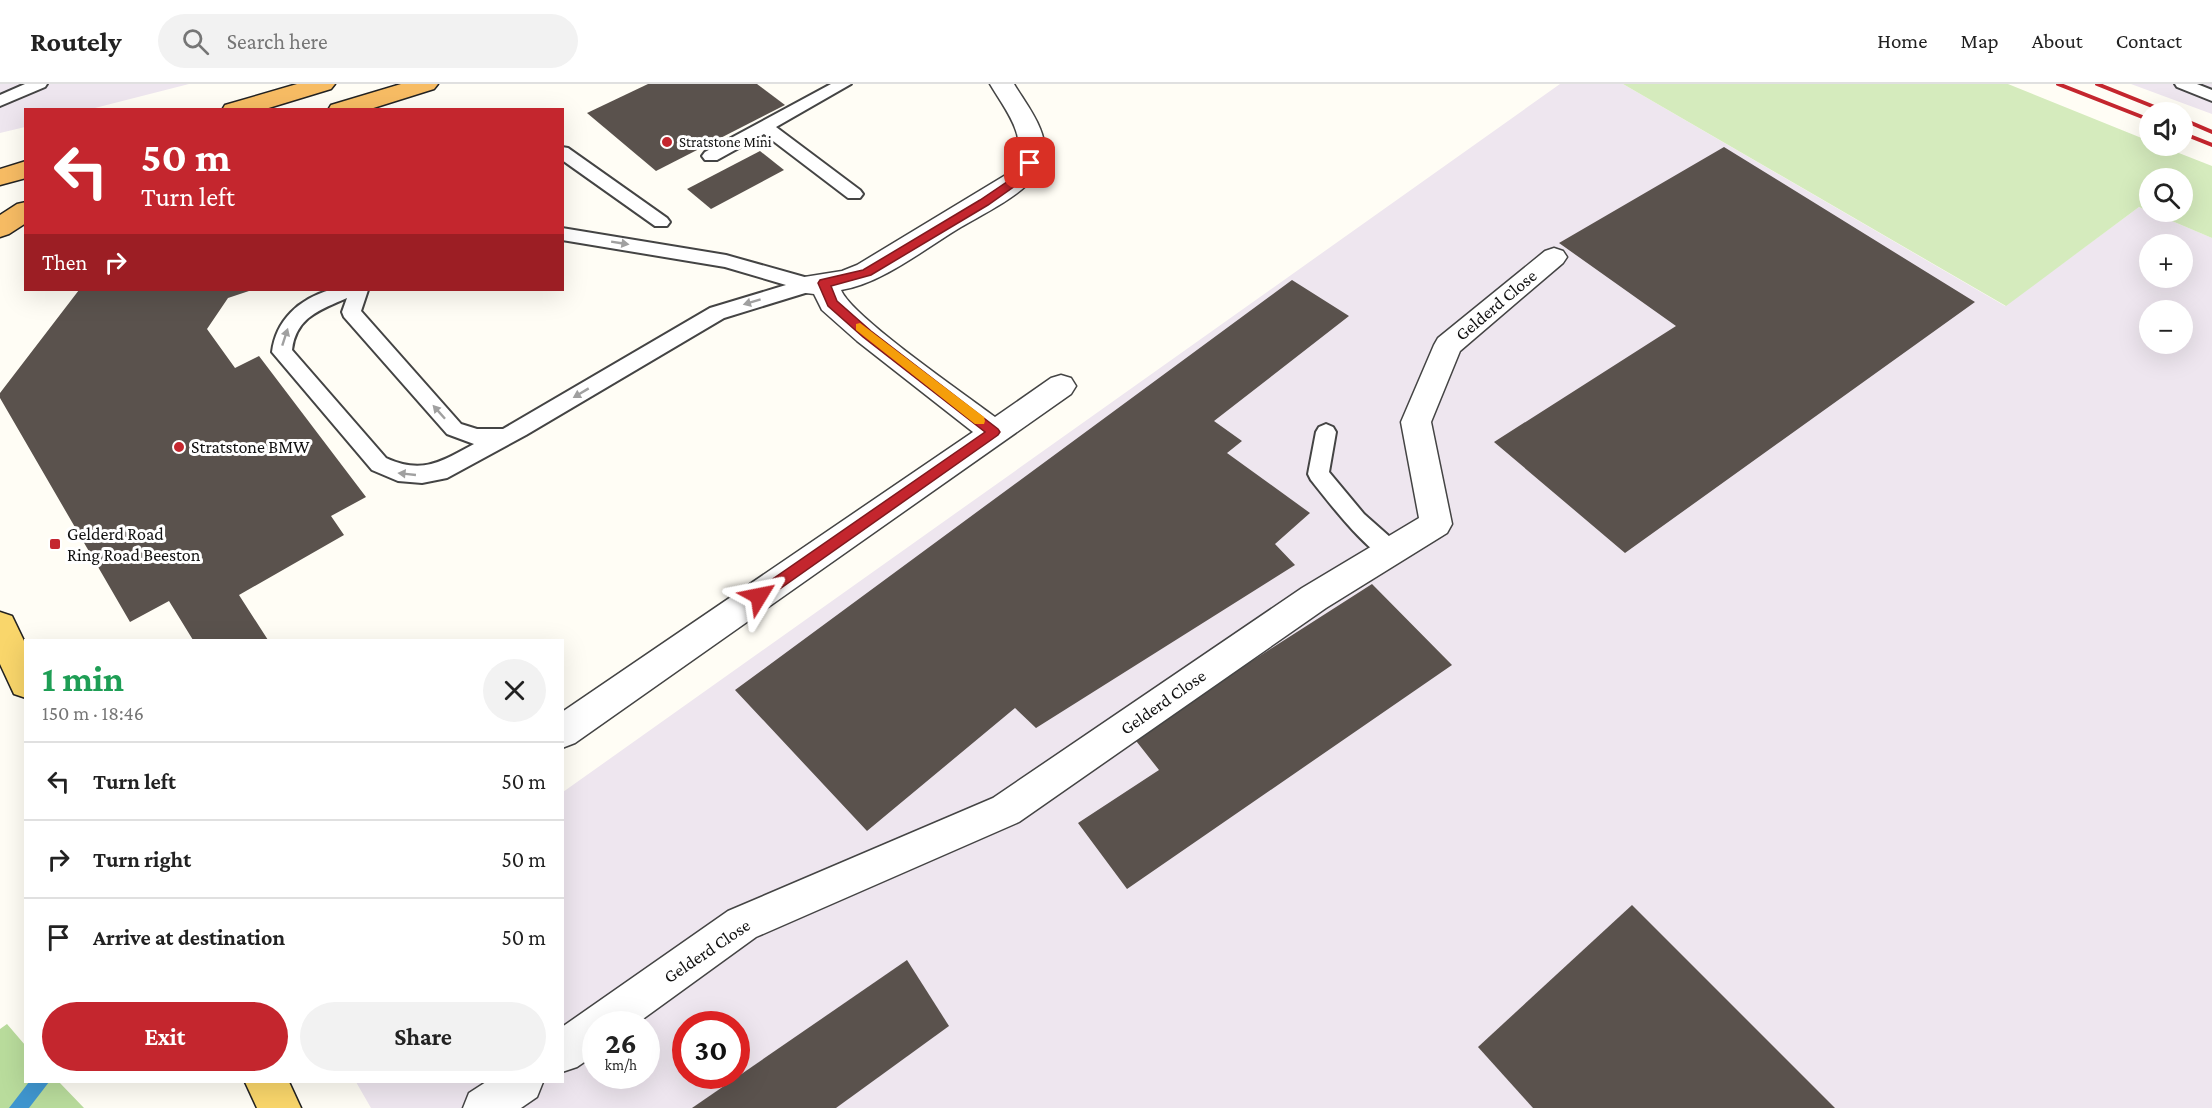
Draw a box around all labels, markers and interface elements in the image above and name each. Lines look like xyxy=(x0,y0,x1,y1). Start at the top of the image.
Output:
search box xyxy=(158,14,578,68)
icon: search xyxy=(179,25,212,58)
text: Routely xyxy=(30,26,122,57)
text: Search here xyxy=(227,29,328,54)
text: Home xyxy=(1877,29,1927,53)
text: Map xyxy=(1960,29,1999,53)
text: About xyxy=(2032,29,2083,53)
text: Contact xyxy=(2116,29,2182,53)
map controls xyxy=(2139,102,2193,354)
button: sound xyxy=(2139,102,2193,156)
icon: left xyxy=(42,132,120,210)
text: 50 m xyxy=(141,133,231,180)
place label: Stratstone Mini xyxy=(679,134,772,150)
marker: Stratstone Mini xyxy=(660,135,674,149)
pin xyxy=(1004,137,1055,188)
icon: arrive xyxy=(1013,146,1046,179)
button: search xyxy=(2139,168,2193,222)
text: Turn left xyxy=(141,182,235,212)
button: + xyxy=(2139,234,2193,288)
one-way arrow xyxy=(611,239,630,248)
icon: right xyxy=(99,246,132,279)
text: Then xyxy=(42,250,87,275)
street label: Gelderd Close xyxy=(1451,265,1541,345)
one-way arrow xyxy=(743,298,761,307)
button: − xyxy=(2139,300,2193,354)
one-way arrow xyxy=(281,327,290,345)
one-way arrow xyxy=(573,388,589,399)
one-way arrow xyxy=(433,405,446,420)
place label: Stratstone BMW xyxy=(191,437,310,457)
marker: Stratstone BMW xyxy=(172,440,186,454)
one-way arrow xyxy=(397,469,416,479)
place label: Gelderd Road Ring Road Beeston xyxy=(67,524,201,565)
marker: Gelderd Road Ring Road Beeston xyxy=(48,537,62,551)
position arrow xyxy=(727,564,791,628)
text: 1 min xyxy=(42,659,124,699)
button: close xyxy=(483,659,546,722)
street label: Gelderd Close xyxy=(1116,665,1210,739)
text: 150 m · 18:46 xyxy=(42,702,144,724)
icon: left xyxy=(42,765,75,798)
text: Turn left xyxy=(93,769,176,794)
text: 50 m xyxy=(501,769,546,794)
icon: right xyxy=(42,843,75,876)
text: Turn right xyxy=(93,847,191,872)
text: 50 m xyxy=(501,847,546,872)
street label: Gelderd Close xyxy=(660,915,754,987)
icon: arrive xyxy=(42,921,75,954)
text: Arrive at destination xyxy=(93,925,285,950)
text: 50 m xyxy=(501,925,546,950)
button: Exit xyxy=(42,1002,288,1071)
button: Share xyxy=(300,1002,546,1071)
speed limit sign: 30 xyxy=(672,1011,750,1089)
text: 26 xyxy=(605,1026,637,1059)
text: km/h xyxy=(605,1057,637,1073)

